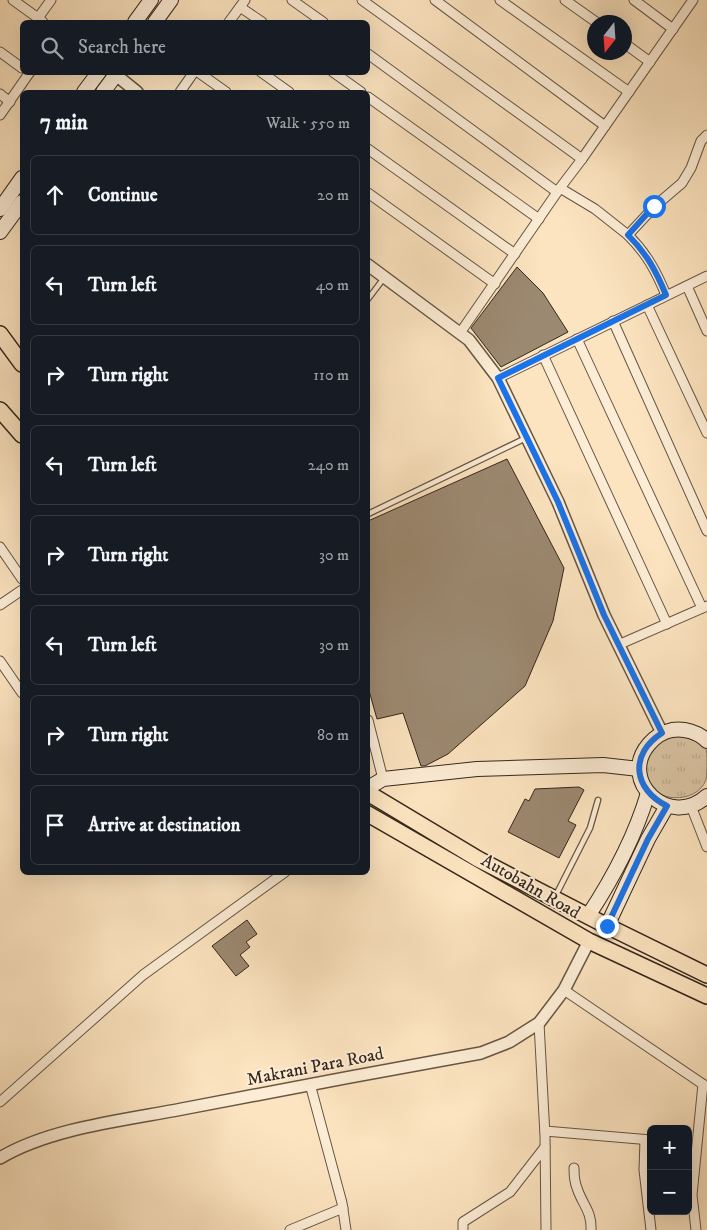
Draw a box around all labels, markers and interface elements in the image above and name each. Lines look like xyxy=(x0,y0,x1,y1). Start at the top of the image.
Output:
north arrow xyxy=(587,15,632,60)
search box xyxy=(20,20,370,75)
icon: search xyxy=(38,34,66,62)
text: Search here xyxy=(78,36,166,59)
text: 7 min xyxy=(40,110,88,136)
text: Walk · 550 m xyxy=(266,113,350,133)
icon: ahead xyxy=(41,181,69,209)
text: Continue xyxy=(88,184,158,207)
text: 20 m xyxy=(317,185,349,205)
route start xyxy=(643,195,666,218)
icon: left xyxy=(41,271,69,299)
text: Turn left xyxy=(88,274,157,297)
text: 40 m xyxy=(316,275,349,295)
icon: right xyxy=(41,361,69,389)
text: Turn right xyxy=(88,364,168,387)
text: 110 m xyxy=(313,365,349,385)
icon: left xyxy=(41,451,69,479)
text: Turn left xyxy=(88,454,157,477)
text: 240 m xyxy=(308,455,349,475)
icon: right xyxy=(41,541,69,569)
text: Turn right xyxy=(88,544,168,567)
text: 30 m xyxy=(319,545,349,565)
icon: left xyxy=(41,631,69,659)
text: Turn left xyxy=(88,634,157,657)
text: 30 m xyxy=(319,635,349,655)
icon: right xyxy=(41,721,69,749)
text: Turn right xyxy=(88,724,168,747)
text: 80 m xyxy=(317,725,349,745)
icon: arrive xyxy=(41,811,69,839)
text: Arrive at destination xyxy=(88,814,240,837)
street label: Autobahn Road xyxy=(477,850,584,924)
route end xyxy=(596,915,619,938)
street label: Makrani Para Road xyxy=(245,1043,385,1091)
map controls xyxy=(647,1125,692,1215)
button: + xyxy=(647,1125,692,1170)
button: − xyxy=(647,1170,692,1215)

